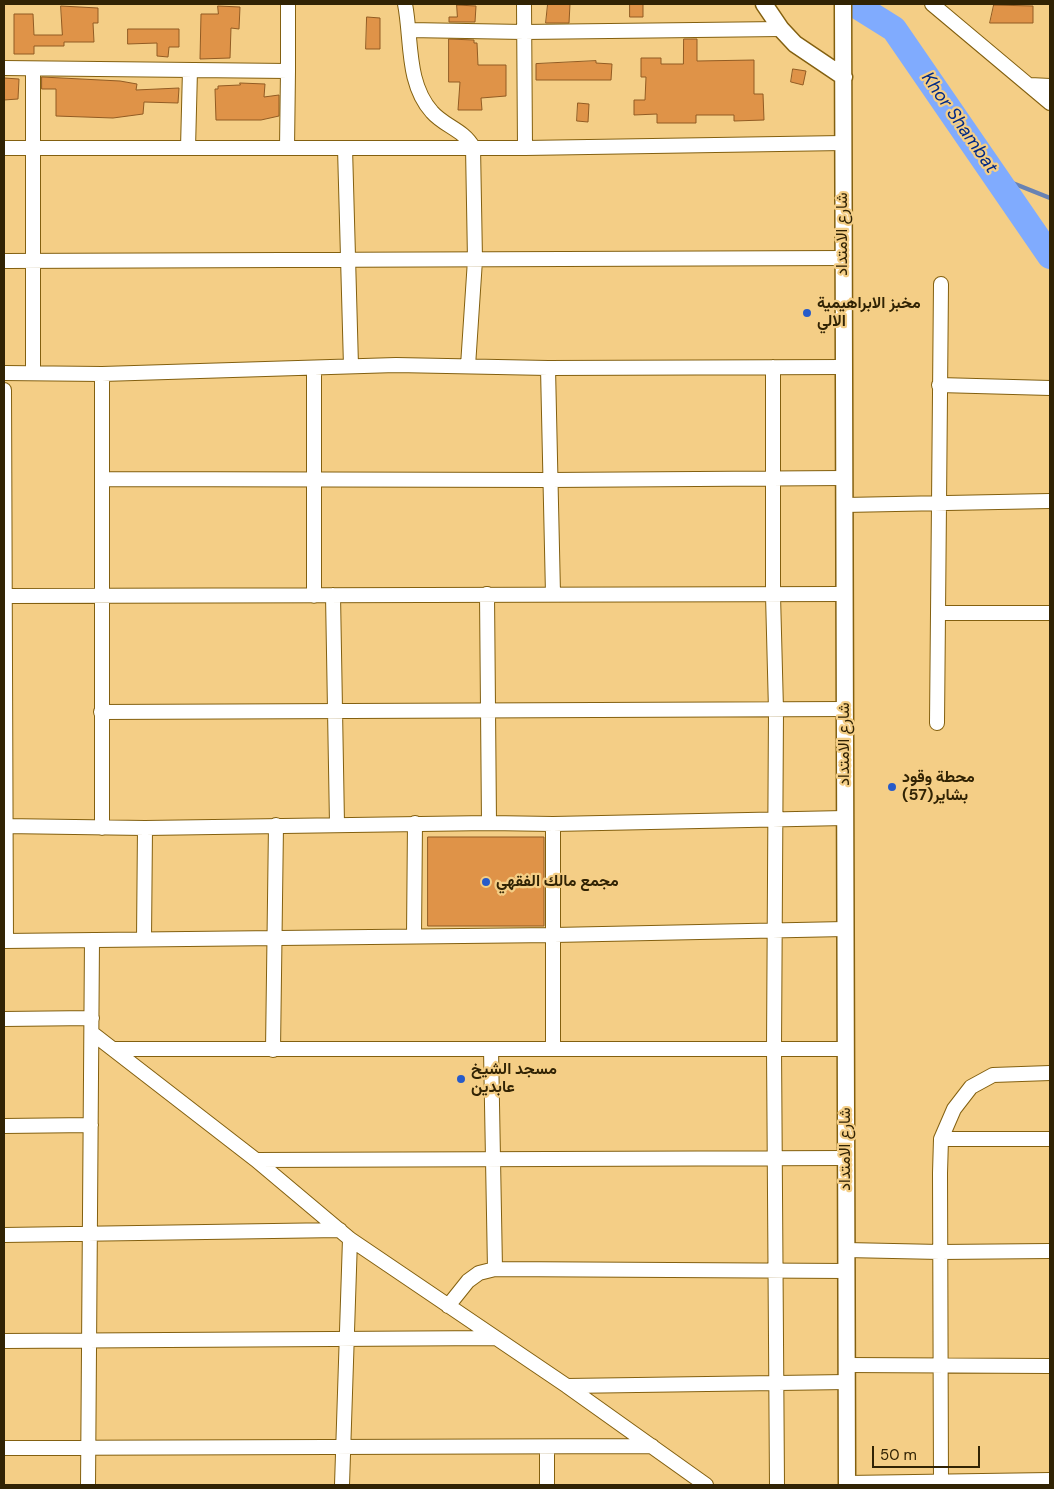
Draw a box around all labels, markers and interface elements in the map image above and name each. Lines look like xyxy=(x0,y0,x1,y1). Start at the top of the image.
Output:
water label: Khor Shambat xyxy=(916,68,1002,178)
street label: شارع الامتداد xyxy=(833,192,853,276)
place label: مخبز الابراهيمية الالي xyxy=(817,294,921,332)
marker: مخبز الابراهيمية الالي xyxy=(801,307,813,319)
street label: شارع الامتداد xyxy=(835,702,855,786)
place label: محطة وقود بشاير(57) xyxy=(902,768,975,806)
marker: محطة وقود بشاير(57) xyxy=(886,781,898,793)
place label: مجمع مالك الفقهي xyxy=(496,872,619,892)
marker: مجمع مالك الفقهي xyxy=(480,876,492,888)
place label: مسجد الشيخ عابدين xyxy=(471,1060,557,1098)
marker: مسجد الشيخ عابدين xyxy=(455,1073,467,1085)
street label: شارع الامتداد xyxy=(836,1107,856,1191)
scale bar xyxy=(874,1436,982,1468)
text: 50 m xyxy=(880,1445,917,1465)

